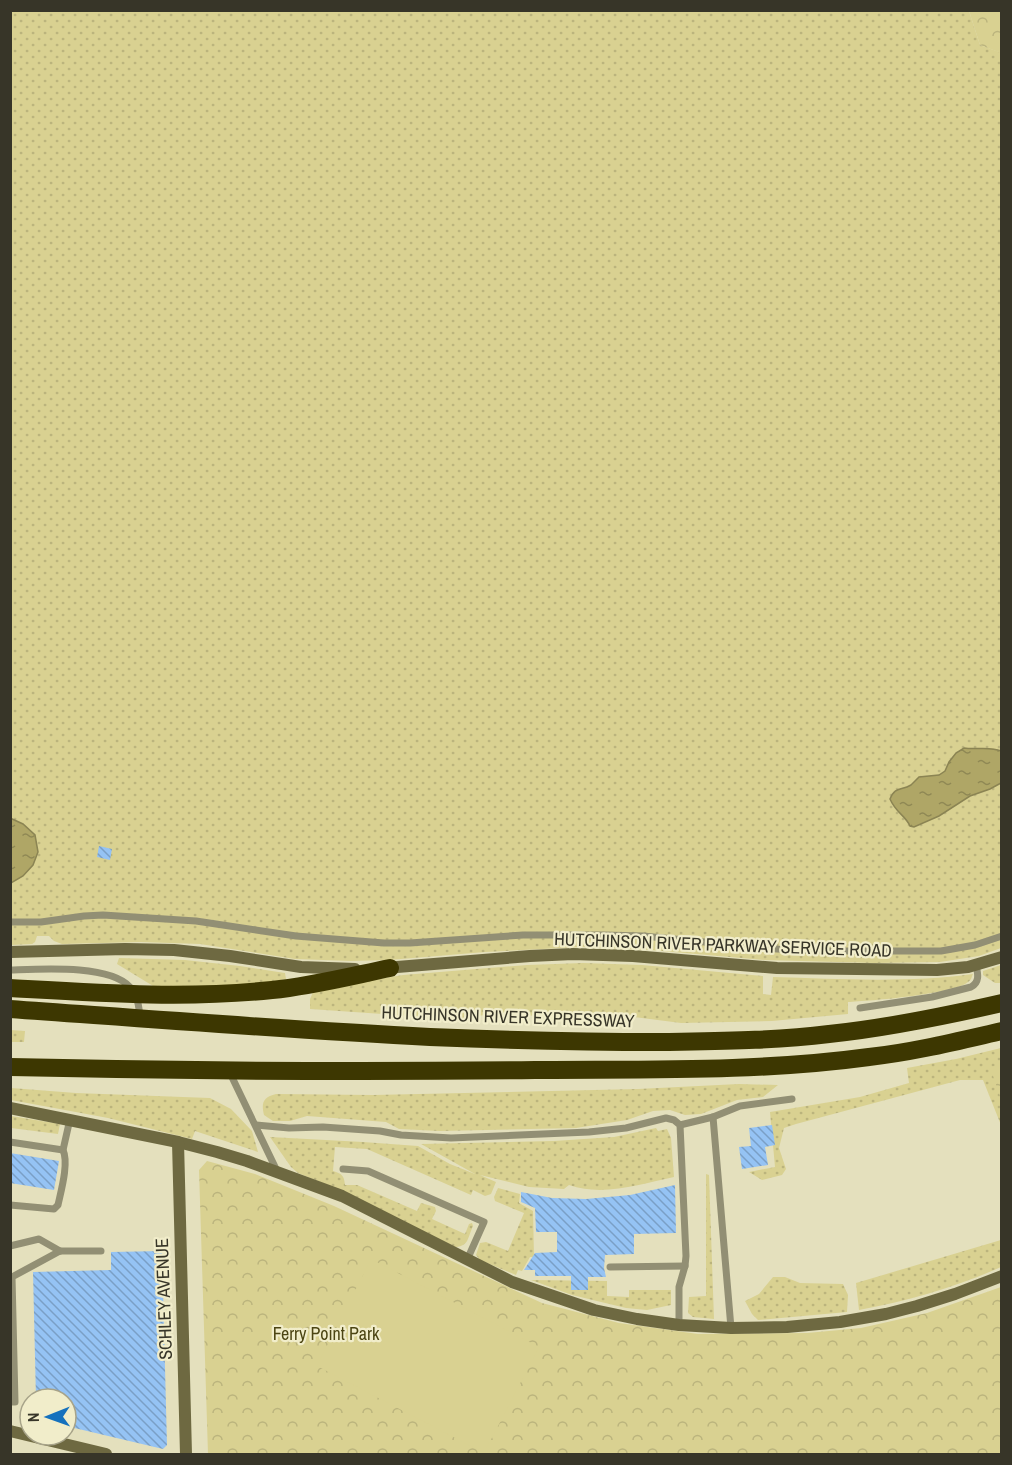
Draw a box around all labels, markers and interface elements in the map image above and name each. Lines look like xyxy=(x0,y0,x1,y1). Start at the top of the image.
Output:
street label: HUTCHINSON RIVER PARKWAY SERVICE ROAD xyxy=(554,926,892,963)
street label: HUTCHINSON RIVER EXPRESSWAY xyxy=(381,1000,635,1033)
street label: SCHLEY AVENUE xyxy=(149,1238,178,1360)
park label: Ferry Point Park xyxy=(273,1321,380,1346)
north arrow xyxy=(18,1387,78,1447)
text: N xyxy=(22,1412,44,1422)

